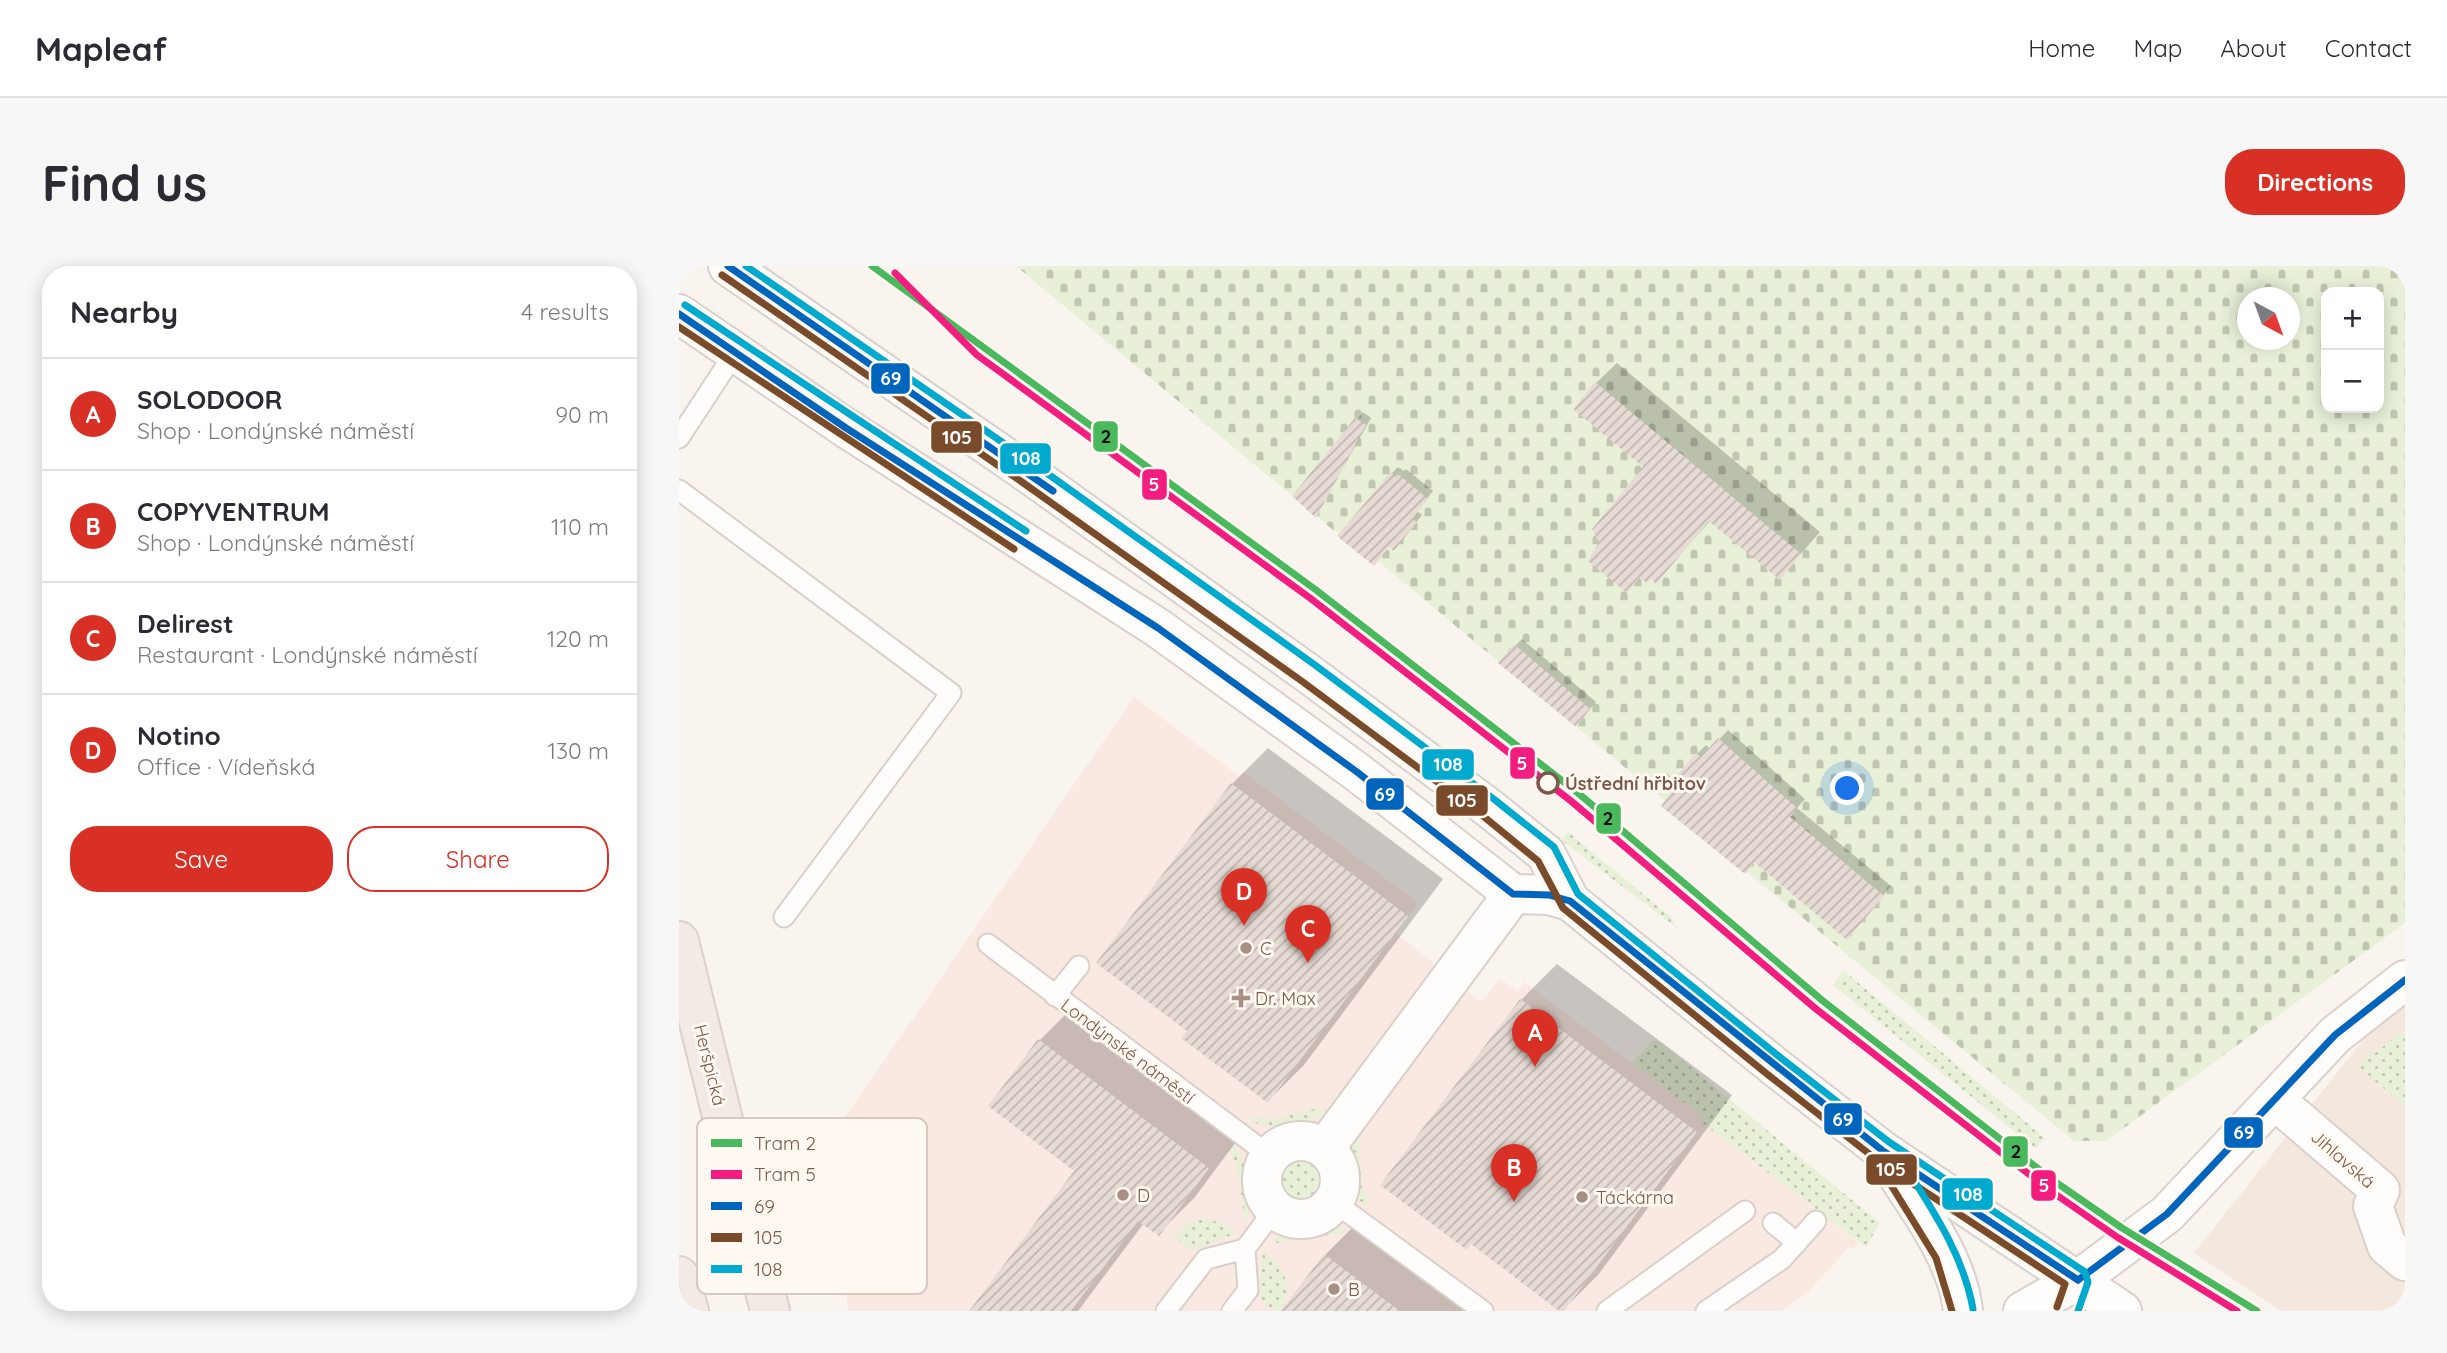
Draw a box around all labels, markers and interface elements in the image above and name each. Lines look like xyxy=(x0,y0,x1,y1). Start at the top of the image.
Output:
text: Mapleaf xyxy=(35,28,167,69)
text: Home xyxy=(2028,33,2095,63)
text: Map xyxy=(2133,33,2182,63)
text: About xyxy=(2220,33,2287,63)
text: Contact xyxy=(2325,33,2412,63)
button: Directions xyxy=(2225,149,2405,215)
text: Find us xyxy=(42,152,207,213)
north arrow xyxy=(2237,287,2300,350)
map controls xyxy=(2321,287,2384,413)
button: + xyxy=(2321,287,2384,350)
text: Nearby xyxy=(70,293,178,331)
text: 4 results xyxy=(521,297,609,326)
button: − xyxy=(2321,350,2384,413)
line badge: 69 xyxy=(870,362,911,395)
text: 69 xyxy=(880,366,902,390)
text: SOLODOOR xyxy=(137,383,282,416)
text: A xyxy=(86,400,100,429)
text: 90 m xyxy=(555,400,609,429)
text: Shop · Londýnské náměstí xyxy=(137,416,414,445)
line badge: 105 xyxy=(930,420,983,454)
line badge: 2 xyxy=(1092,420,1119,453)
text: 2 xyxy=(1101,424,1111,448)
text: 105 xyxy=(942,425,972,449)
line badge: 108 xyxy=(999,442,1052,475)
text: 108 xyxy=(1011,446,1041,470)
line badge: 5 xyxy=(1141,468,1168,501)
text: 5 xyxy=(1149,472,1159,496)
text: COPYVENTRUM xyxy=(137,495,329,528)
text: B xyxy=(85,512,101,541)
text: 110 m xyxy=(551,512,609,541)
text: Shop · Londýnské náměstí xyxy=(137,528,414,557)
text: Delirest xyxy=(137,607,234,640)
text: C xyxy=(86,624,100,653)
text: 120 m xyxy=(547,624,609,653)
text: Restaurant · Londýnské náměstí xyxy=(137,640,478,669)
text: Notino xyxy=(137,719,221,752)
text: D xyxy=(85,736,101,765)
text: 130 m xyxy=(547,736,609,765)
line badge: 5 xyxy=(1509,746,1536,780)
line badge: 108 xyxy=(1421,748,1475,781)
text: 5 xyxy=(1517,751,1527,775)
text: Office · Vídeňská xyxy=(137,752,315,781)
text: 108 xyxy=(1433,752,1463,776)
your location xyxy=(1830,771,1864,805)
marker: Ústřední hřbitov xyxy=(1537,772,1559,794)
place label: Ústřední hřbitov xyxy=(1565,772,1706,795)
line badge: 69 xyxy=(1365,777,1405,811)
text: 69 xyxy=(1374,782,1396,806)
line badge: 105 xyxy=(1435,784,1489,817)
text: 105 xyxy=(1447,788,1477,812)
line badge: 2 xyxy=(1595,802,1622,835)
text: 2 xyxy=(1603,806,1613,830)
button: Save xyxy=(70,826,333,892)
button: Share xyxy=(347,826,609,892)
pin: D xyxy=(1221,868,1267,926)
pin: C xyxy=(1285,905,1331,963)
place label: C xyxy=(1260,937,1272,960)
marker: C xyxy=(1238,940,1254,956)
place label: Dr. Max xyxy=(1255,987,1316,1010)
marker: Dr. Max xyxy=(1233,990,1249,1006)
street label: Londýnské náměstí xyxy=(1057,993,1200,1109)
pin: A xyxy=(1512,1009,1558,1067)
street label: Heršpická xyxy=(689,1022,731,1108)
line badge: 69 xyxy=(1823,1102,1863,1136)
text: 69 xyxy=(1832,1107,1854,1131)
line badge: 69 xyxy=(2223,1116,2264,1149)
legend xyxy=(697,1118,927,1294)
text: 69 xyxy=(2233,1120,2255,1144)
street label: Jihlavská xyxy=(2306,1125,2380,1193)
text: Tram 2 xyxy=(754,1131,816,1155)
line badge: 2 xyxy=(2002,1135,2029,1168)
text: 2 xyxy=(2011,1139,2021,1163)
pin: B xyxy=(1491,1144,1537,1202)
line badge: 105 xyxy=(1865,1153,1918,1186)
text: 105 xyxy=(1876,1157,1906,1181)
text: Tram 5 xyxy=(754,1162,816,1186)
line badge: 5 xyxy=(2030,1169,2057,1202)
text: 5 xyxy=(2039,1173,2049,1197)
line badge: 108 xyxy=(1941,1177,1994,1211)
text: 108 xyxy=(1953,1182,1983,1206)
place label: D xyxy=(1137,1184,1150,1207)
place label: Táckárna xyxy=(1596,1186,1674,1209)
marker: D xyxy=(1115,1187,1131,1203)
marker: Táckárna xyxy=(1574,1189,1590,1205)
text: 69 xyxy=(754,1194,775,1218)
text: 105 xyxy=(754,1225,783,1249)
text: 108 xyxy=(754,1257,783,1281)
place label: B xyxy=(1348,1278,1360,1301)
marker: B xyxy=(1326,1281,1342,1297)

